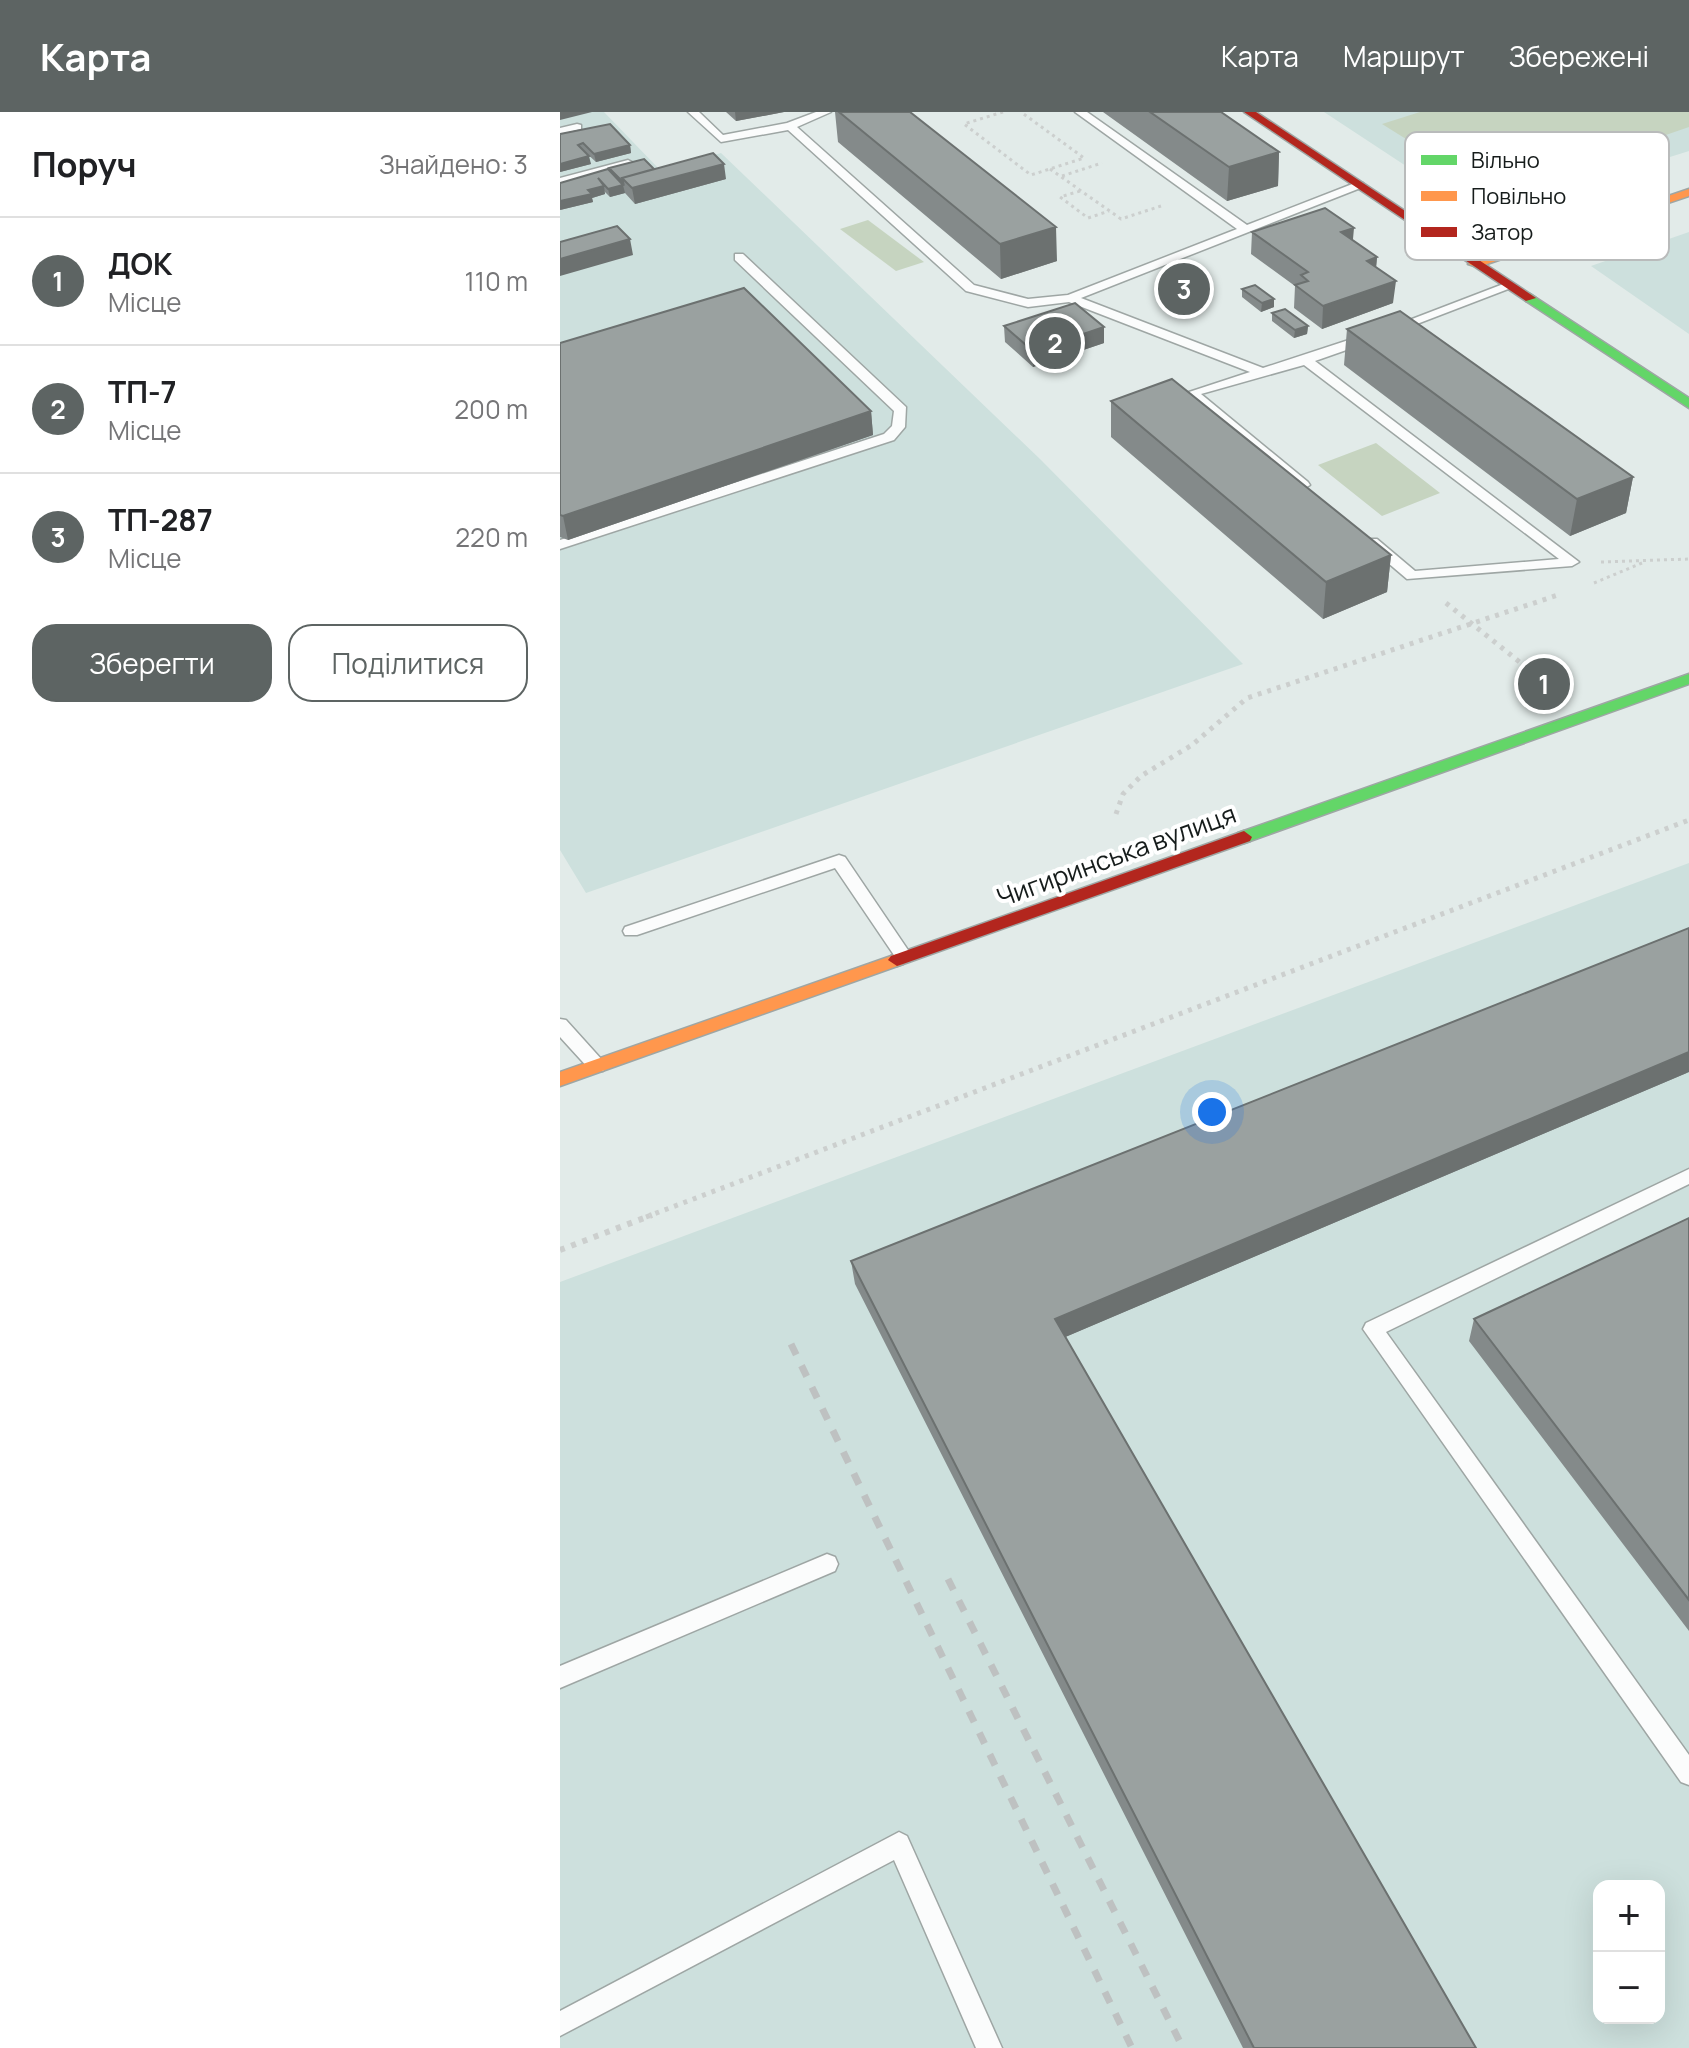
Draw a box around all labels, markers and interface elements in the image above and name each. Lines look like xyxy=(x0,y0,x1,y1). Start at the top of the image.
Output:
text: Карта xyxy=(40,30,152,82)
text: Карта xyxy=(1221,37,1299,75)
text: Маршрут xyxy=(1343,37,1465,75)
text: Збережені xyxy=(1509,37,1649,75)
legend xyxy=(1405,132,1669,260)
text: Поруч xyxy=(32,141,136,187)
text: Вільно xyxy=(1471,145,1540,175)
text: Знайдено: 3 xyxy=(379,146,528,182)
text: Повільно xyxy=(1471,181,1566,211)
text: Затор xyxy=(1471,217,1533,247)
text: ДОК xyxy=(108,243,172,284)
pin: 3 xyxy=(1158,259,1210,319)
text: 1 xyxy=(52,263,64,299)
text: 110 m xyxy=(465,263,528,299)
text: Місце xyxy=(108,284,182,320)
pin: 2 xyxy=(1029,313,1081,373)
text: ТП-7 xyxy=(108,371,177,412)
text: 2 xyxy=(50,391,66,427)
text: 200 m xyxy=(454,391,528,427)
text: Місце xyxy=(108,412,182,448)
text: ТП-287 xyxy=(108,499,213,540)
text: 3 xyxy=(50,519,66,555)
text: 220 m xyxy=(455,519,528,555)
text: Місце xyxy=(108,540,182,576)
button: Зберегти xyxy=(32,624,272,702)
button: Поділитися xyxy=(288,624,528,702)
pin: 1 xyxy=(1518,654,1570,714)
street label: Чигиринська вулиця xyxy=(991,795,1241,915)
your location xyxy=(1192,1092,1232,1132)
map controls xyxy=(1593,1880,1665,2024)
button: + xyxy=(1593,1880,1665,1952)
button: − xyxy=(1593,1952,1665,2024)

